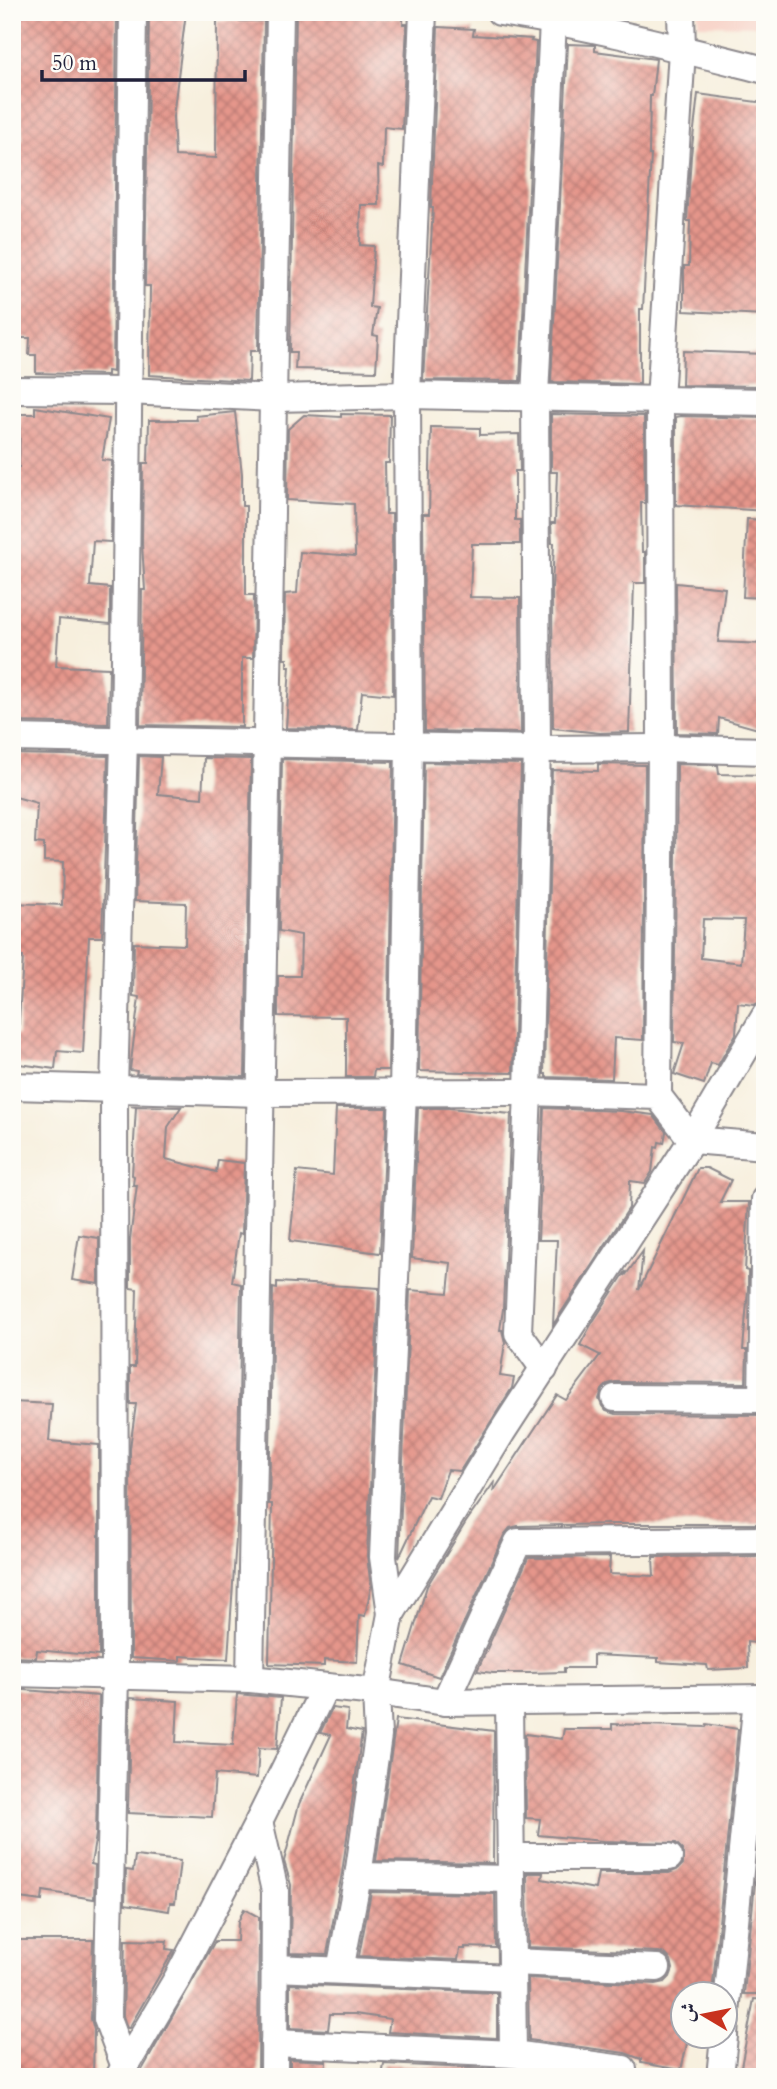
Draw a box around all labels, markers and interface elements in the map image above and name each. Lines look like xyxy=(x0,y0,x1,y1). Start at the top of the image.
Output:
scale bar xyxy=(42,38,245,82)
text: 50 m xyxy=(52,49,97,78)
north arrow xyxy=(668,1980,738,2050)
text: ش xyxy=(674,2001,703,2024)

